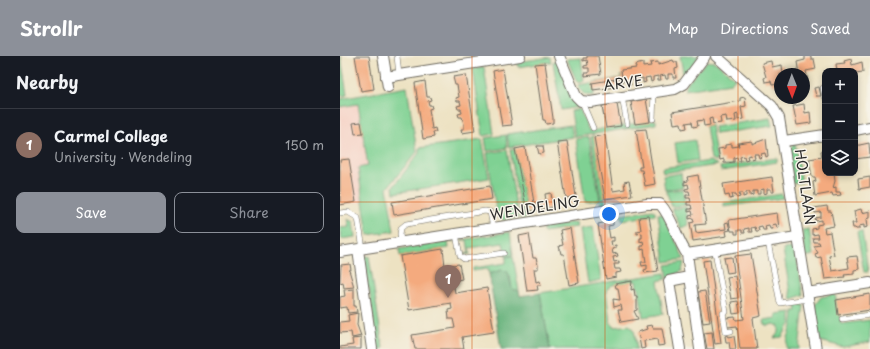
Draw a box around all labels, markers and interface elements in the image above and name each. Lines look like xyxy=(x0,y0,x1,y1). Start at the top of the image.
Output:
text: Strollr xyxy=(20,14,83,42)
text: Map xyxy=(668,18,698,39)
text: Directions xyxy=(720,18,788,39)
text: Saved xyxy=(810,18,850,39)
north arrow xyxy=(774,68,810,104)
map controls xyxy=(822,68,858,176)
button: + xyxy=(822,68,858,104)
text: Nearby xyxy=(16,69,78,95)
street label: ARVE xyxy=(602,69,644,96)
button: − xyxy=(822,104,858,140)
text: Carmel College xyxy=(54,124,168,147)
text: 1 xyxy=(26,135,32,154)
text: 150 m xyxy=(285,135,324,154)
button: layers xyxy=(822,140,858,176)
text: University · Wendeling xyxy=(54,147,192,166)
street label: HOLTLAAN xyxy=(790,147,821,226)
street label: WENDELING xyxy=(488,190,582,225)
button: Save xyxy=(16,192,166,233)
button: Share xyxy=(174,192,324,233)
your location xyxy=(599,204,619,224)
pin: 1 xyxy=(435,265,461,298)

